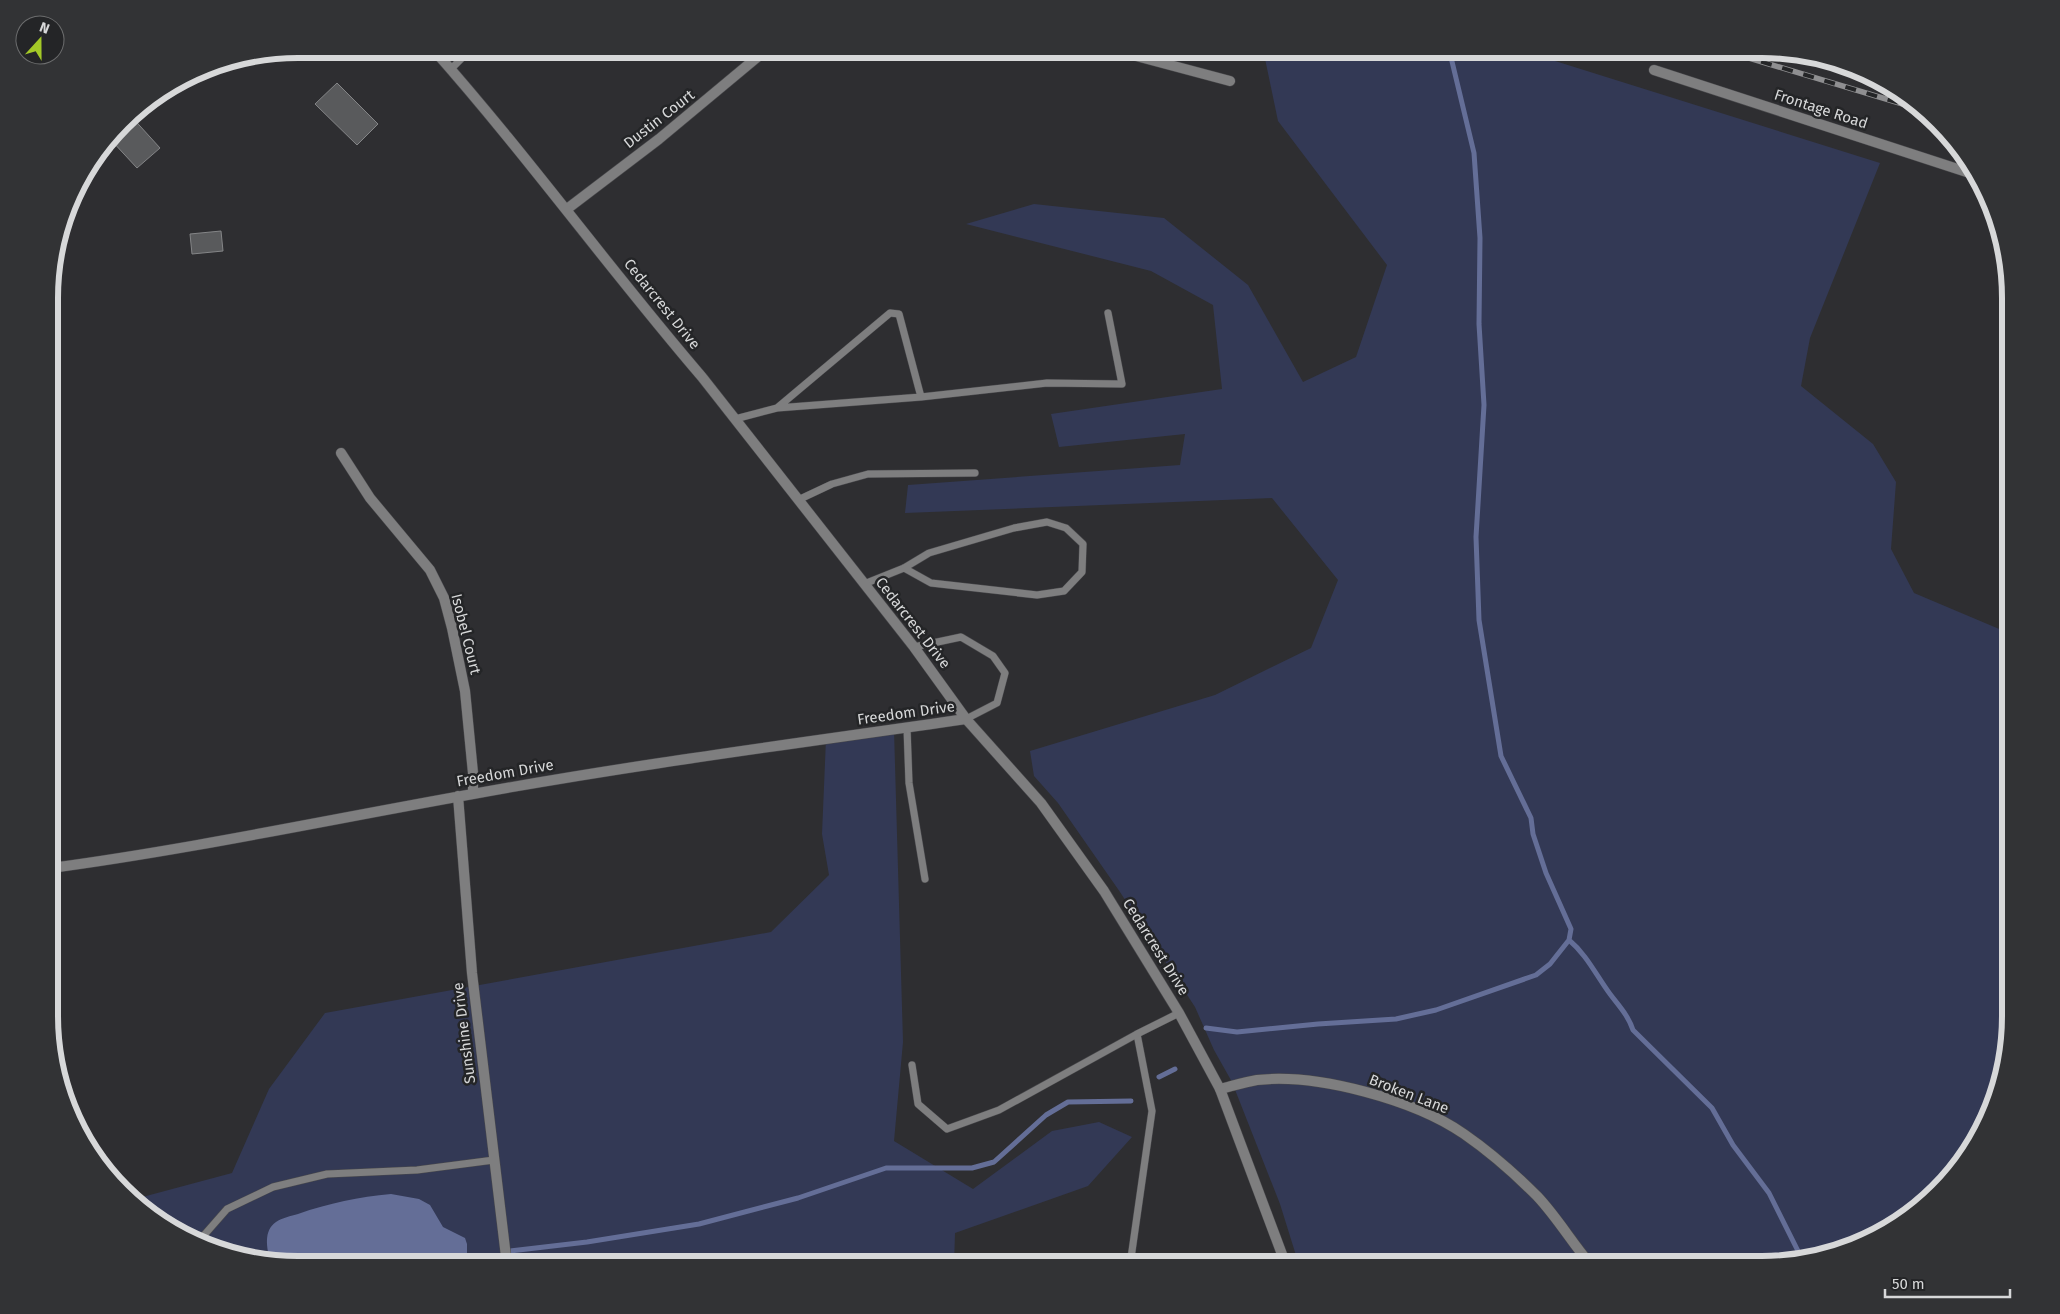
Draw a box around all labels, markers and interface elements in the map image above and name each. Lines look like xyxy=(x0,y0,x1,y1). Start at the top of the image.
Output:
north arrow xyxy=(15,15,65,65)
text: N xyxy=(37,19,52,38)
street label: Frontage Road xyxy=(1772,85,1870,133)
street label: Dustin Court xyxy=(620,86,698,152)
street label: Cedarcrest Drive xyxy=(620,255,704,353)
street label: Cedarcrest Drive xyxy=(872,574,954,672)
street label: Isobel Court xyxy=(447,592,485,677)
street label: Freedom Drive xyxy=(856,697,956,729)
street label: Freedom Drive xyxy=(455,756,555,790)
street label: Cedarcrest Drive xyxy=(1119,895,1193,999)
street label: Sunshine Drive xyxy=(449,981,479,1085)
street label: Broken Lane xyxy=(1366,1071,1452,1117)
scale bar xyxy=(1885,1266,2010,1298)
text: 50 m xyxy=(1892,1275,1925,1293)

